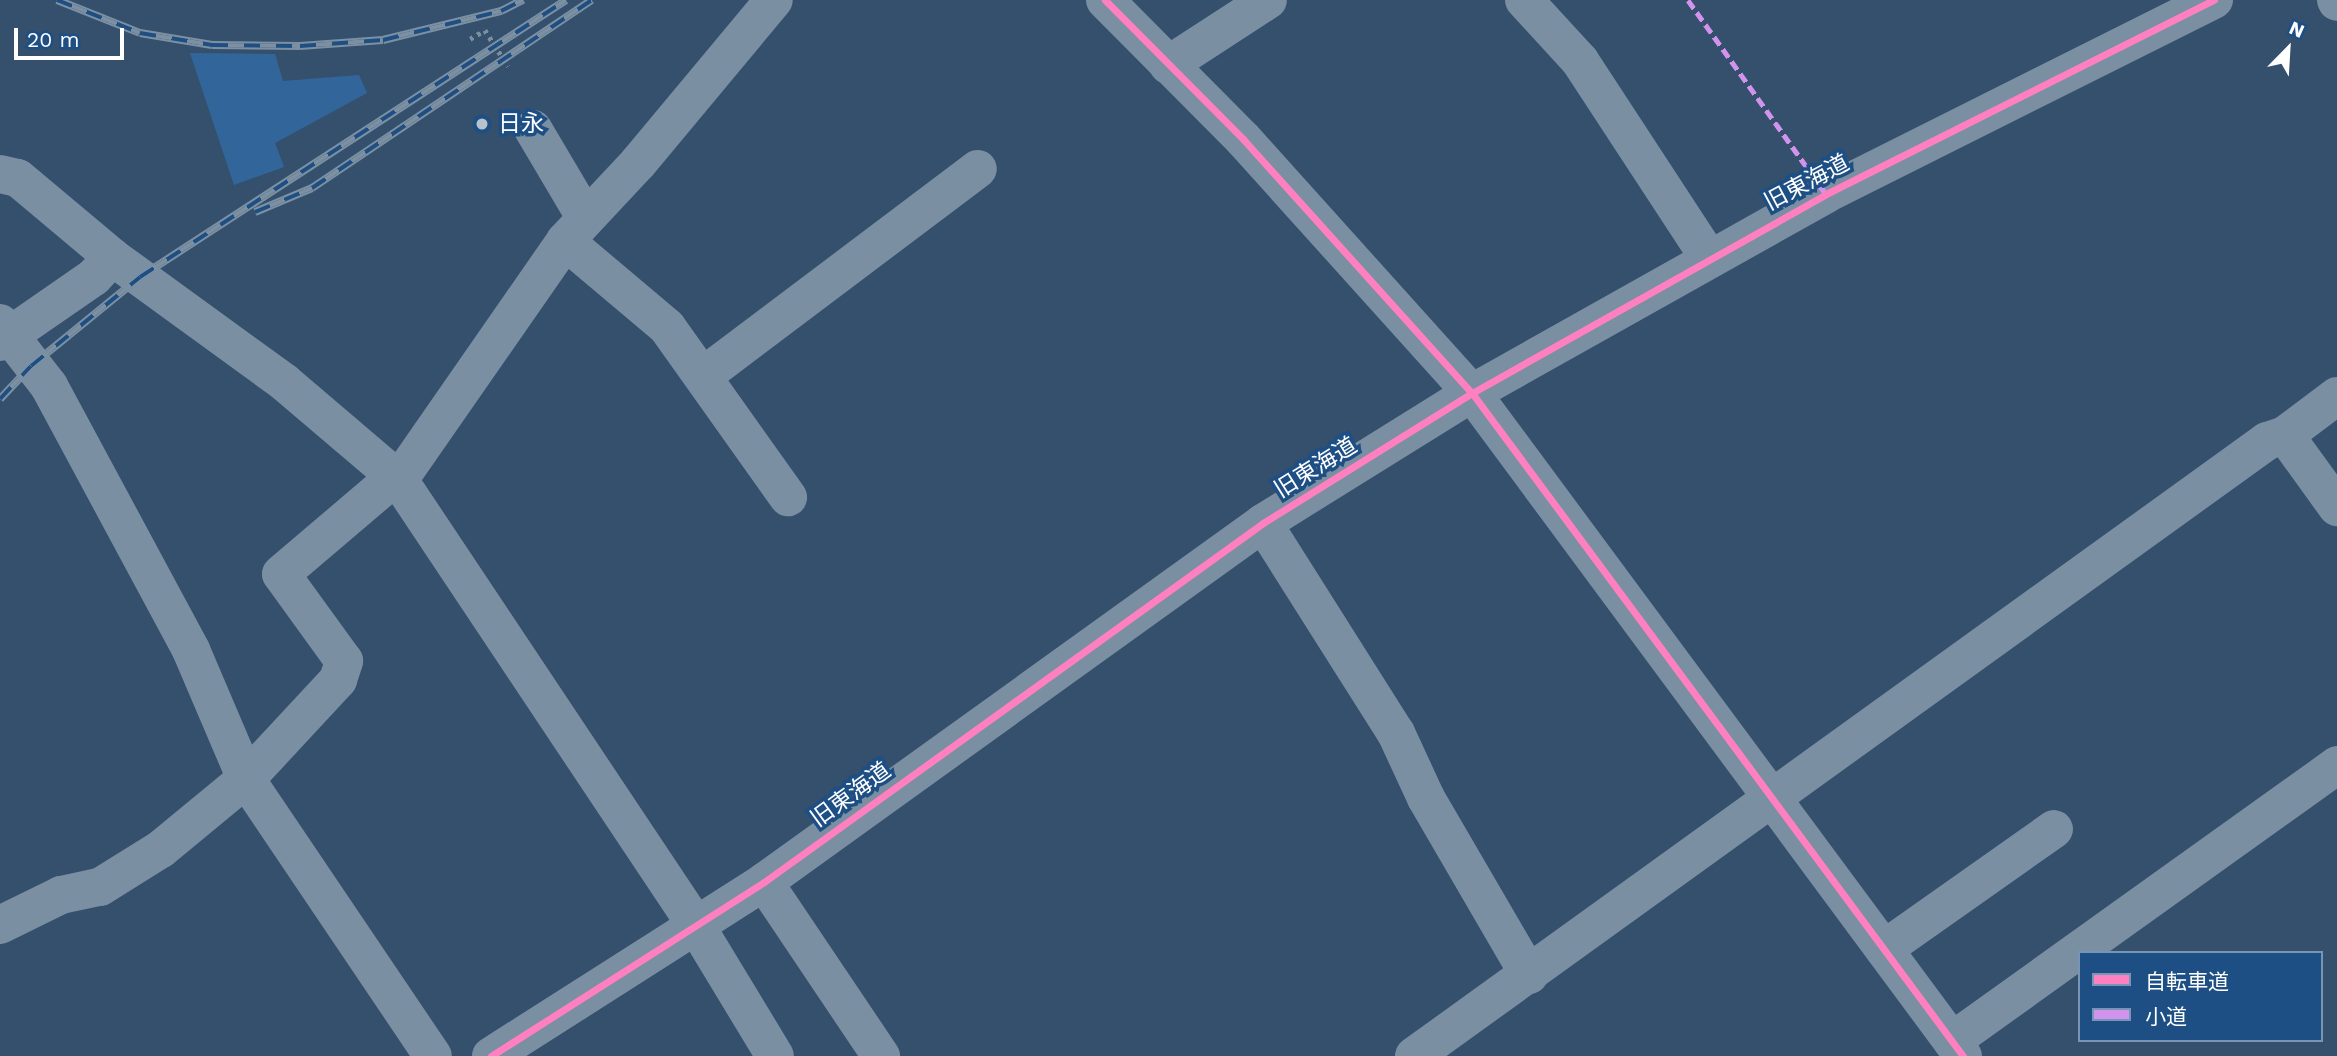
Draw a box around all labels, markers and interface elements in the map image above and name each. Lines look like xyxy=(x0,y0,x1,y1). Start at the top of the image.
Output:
scale bar xyxy=(18,14,128,58)
north arrow xyxy=(2253,14,2323,84)
text: N xyxy=(2286,16,2308,43)
text: 20 m xyxy=(27,27,79,52)
place label: 日永 xyxy=(498,110,544,138)
marker: 日永 xyxy=(472,114,492,134)
street label: 旧東海道 xyxy=(1760,149,1854,217)
street label: 旧東海道 xyxy=(1270,432,1362,504)
street label: 旧東海道 xyxy=(806,757,896,833)
legend xyxy=(2078,951,2323,1042)
text: 自転車道 xyxy=(2145,969,2229,994)
text: 小道 xyxy=(2145,1004,2187,1029)

